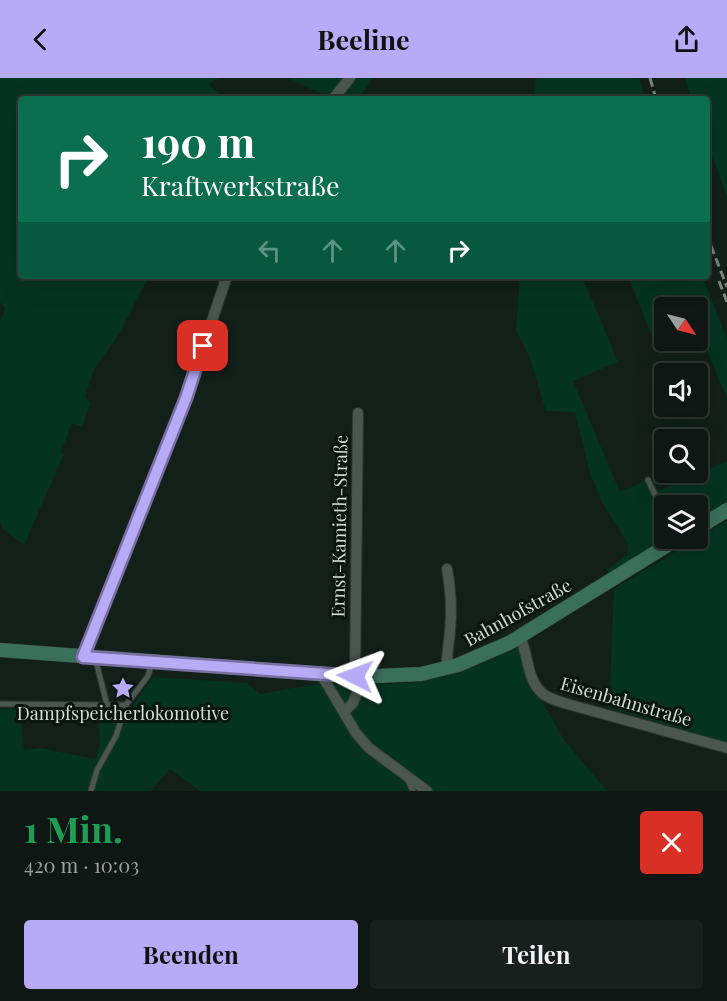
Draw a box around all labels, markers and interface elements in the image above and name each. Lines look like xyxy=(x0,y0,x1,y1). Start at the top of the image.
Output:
text: Beeline xyxy=(317,21,410,57)
icon: back xyxy=(24,23,57,56)
icon: share xyxy=(670,23,703,56)
text: 190 m xyxy=(141,113,255,169)
icon: right xyxy=(42,120,120,198)
text: Kraftwerkstraße xyxy=(141,167,340,203)
icon: left xyxy=(253,234,286,267)
icon: ahead xyxy=(316,234,349,267)
icon: ahead xyxy=(379,234,412,267)
icon: right xyxy=(442,234,475,267)
north arrow xyxy=(654,297,708,351)
map controls xyxy=(654,297,708,549)
pin xyxy=(177,320,228,371)
icon: arrive xyxy=(186,329,219,362)
button: sound xyxy=(654,363,708,417)
button: search xyxy=(654,429,708,483)
street label: Ernst-Kamieth-Straße xyxy=(325,434,353,618)
button: layers xyxy=(654,495,708,549)
street label: Bahnhofstraße xyxy=(460,573,575,651)
position arrow xyxy=(323,644,387,708)
street label: Eisenbahnstraße xyxy=(558,671,695,731)
place icon: Dampfspeicherlokomotive xyxy=(110,675,136,701)
place label: Dampfspeicherlokomotive xyxy=(17,701,229,725)
text: 1 Min. xyxy=(24,804,123,852)
button: close xyxy=(640,811,703,874)
text: 420 m · 10:03 xyxy=(24,851,139,878)
button: Beenden xyxy=(24,920,358,989)
button: Teilen xyxy=(370,920,703,989)

